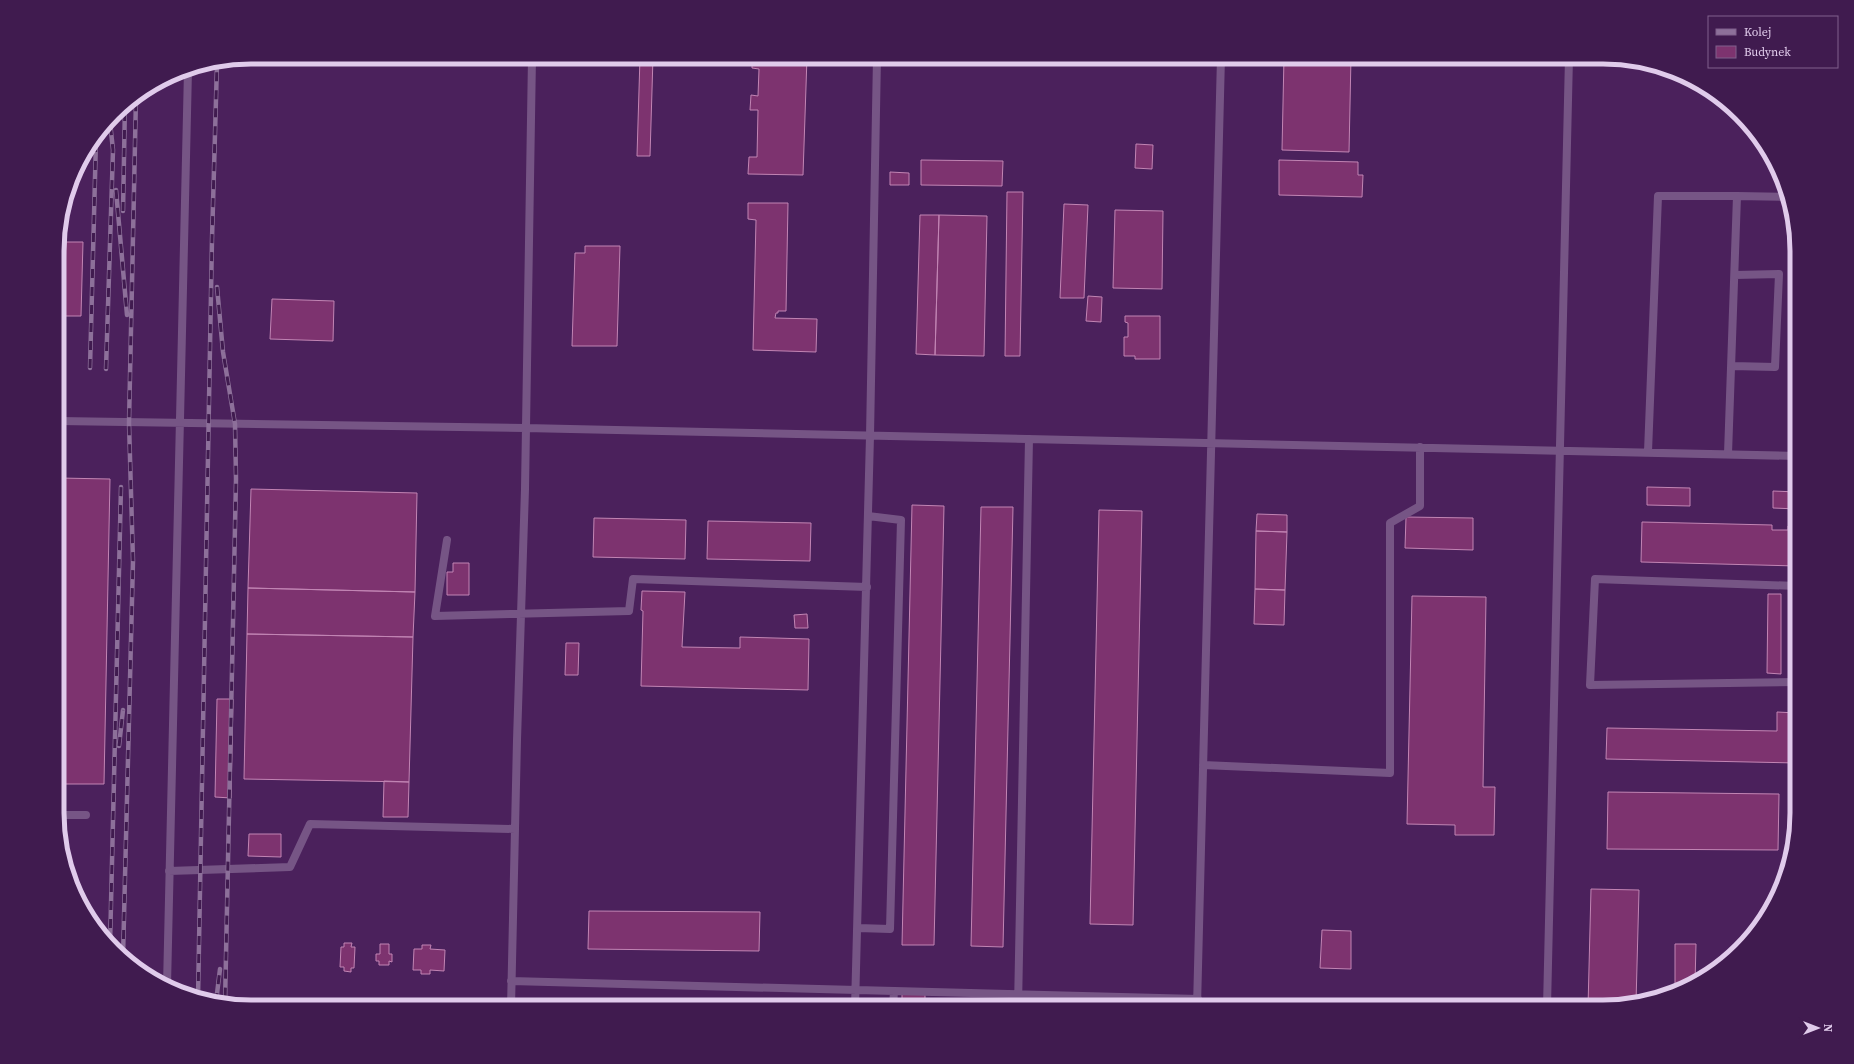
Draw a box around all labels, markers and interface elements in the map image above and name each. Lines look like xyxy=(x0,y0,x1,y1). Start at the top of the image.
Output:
legend xyxy=(1708,16,1838,68)
text: Kolej xyxy=(1744,24,1771,40)
text: Budynek xyxy=(1744,44,1791,60)
north arrow xyxy=(1798,1008,1838,1048)
text: N xyxy=(1820,1024,1835,1032)

